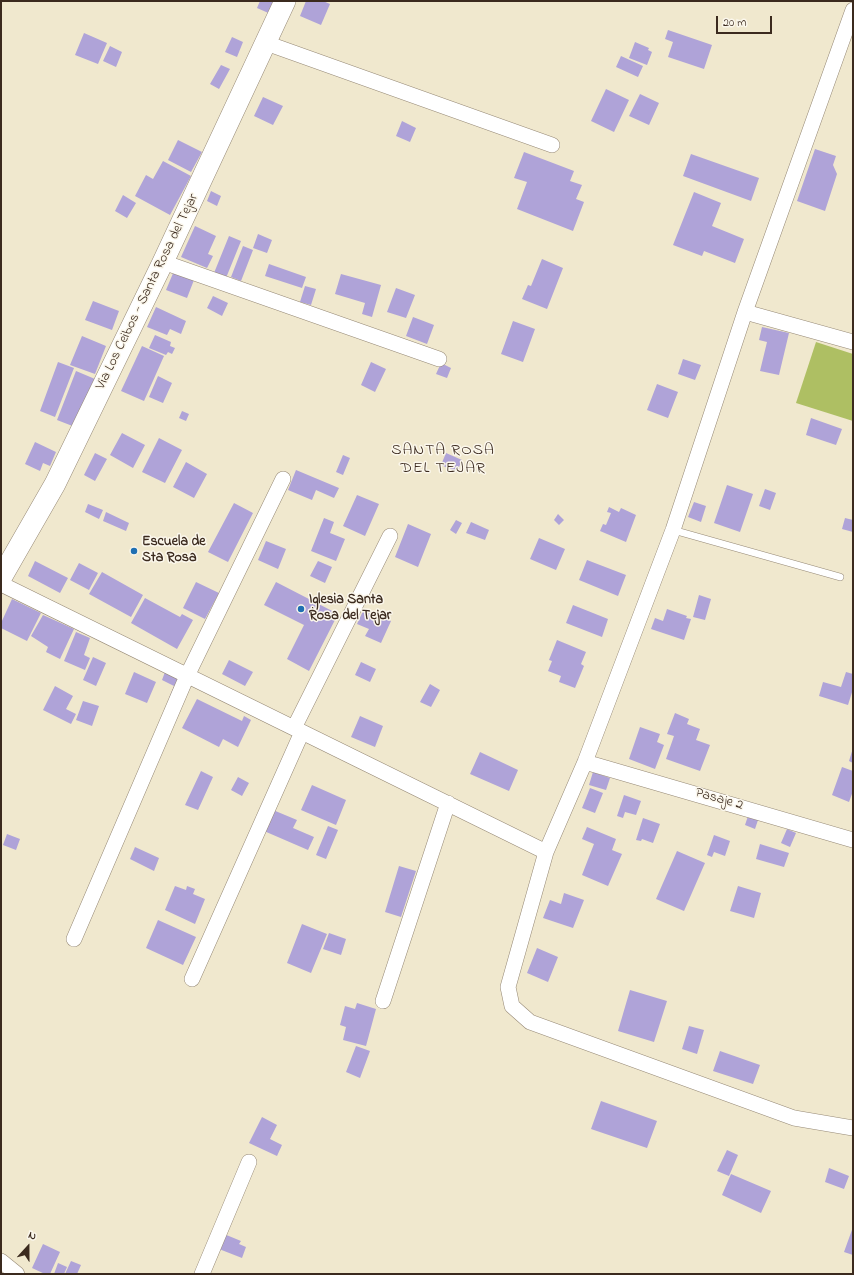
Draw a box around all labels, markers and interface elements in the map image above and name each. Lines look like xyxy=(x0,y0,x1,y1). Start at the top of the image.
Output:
scale bar xyxy=(718,8,774,34)
text: 20 m xyxy=(723,14,746,32)
street label: Via Los Ceibos - Santa Rosa del Tejar xyxy=(93,191,203,393)
district label: SANTA ROSA DEL TEJAR xyxy=(391,441,495,479)
place label: Escuela de Sta Rosa xyxy=(142,535,206,568)
marker: Escuela de Sta Rosa xyxy=(129,546,139,556)
place label: Iglesia Santa Rosa del Tejar xyxy=(309,593,391,626)
marker: Iglesia Santa Rosa del Tejar xyxy=(296,604,306,614)
street label: Pasaje 2 xyxy=(693,785,745,815)
north arrow xyxy=(8,1227,48,1267)
text: N xyxy=(26,1227,39,1245)

